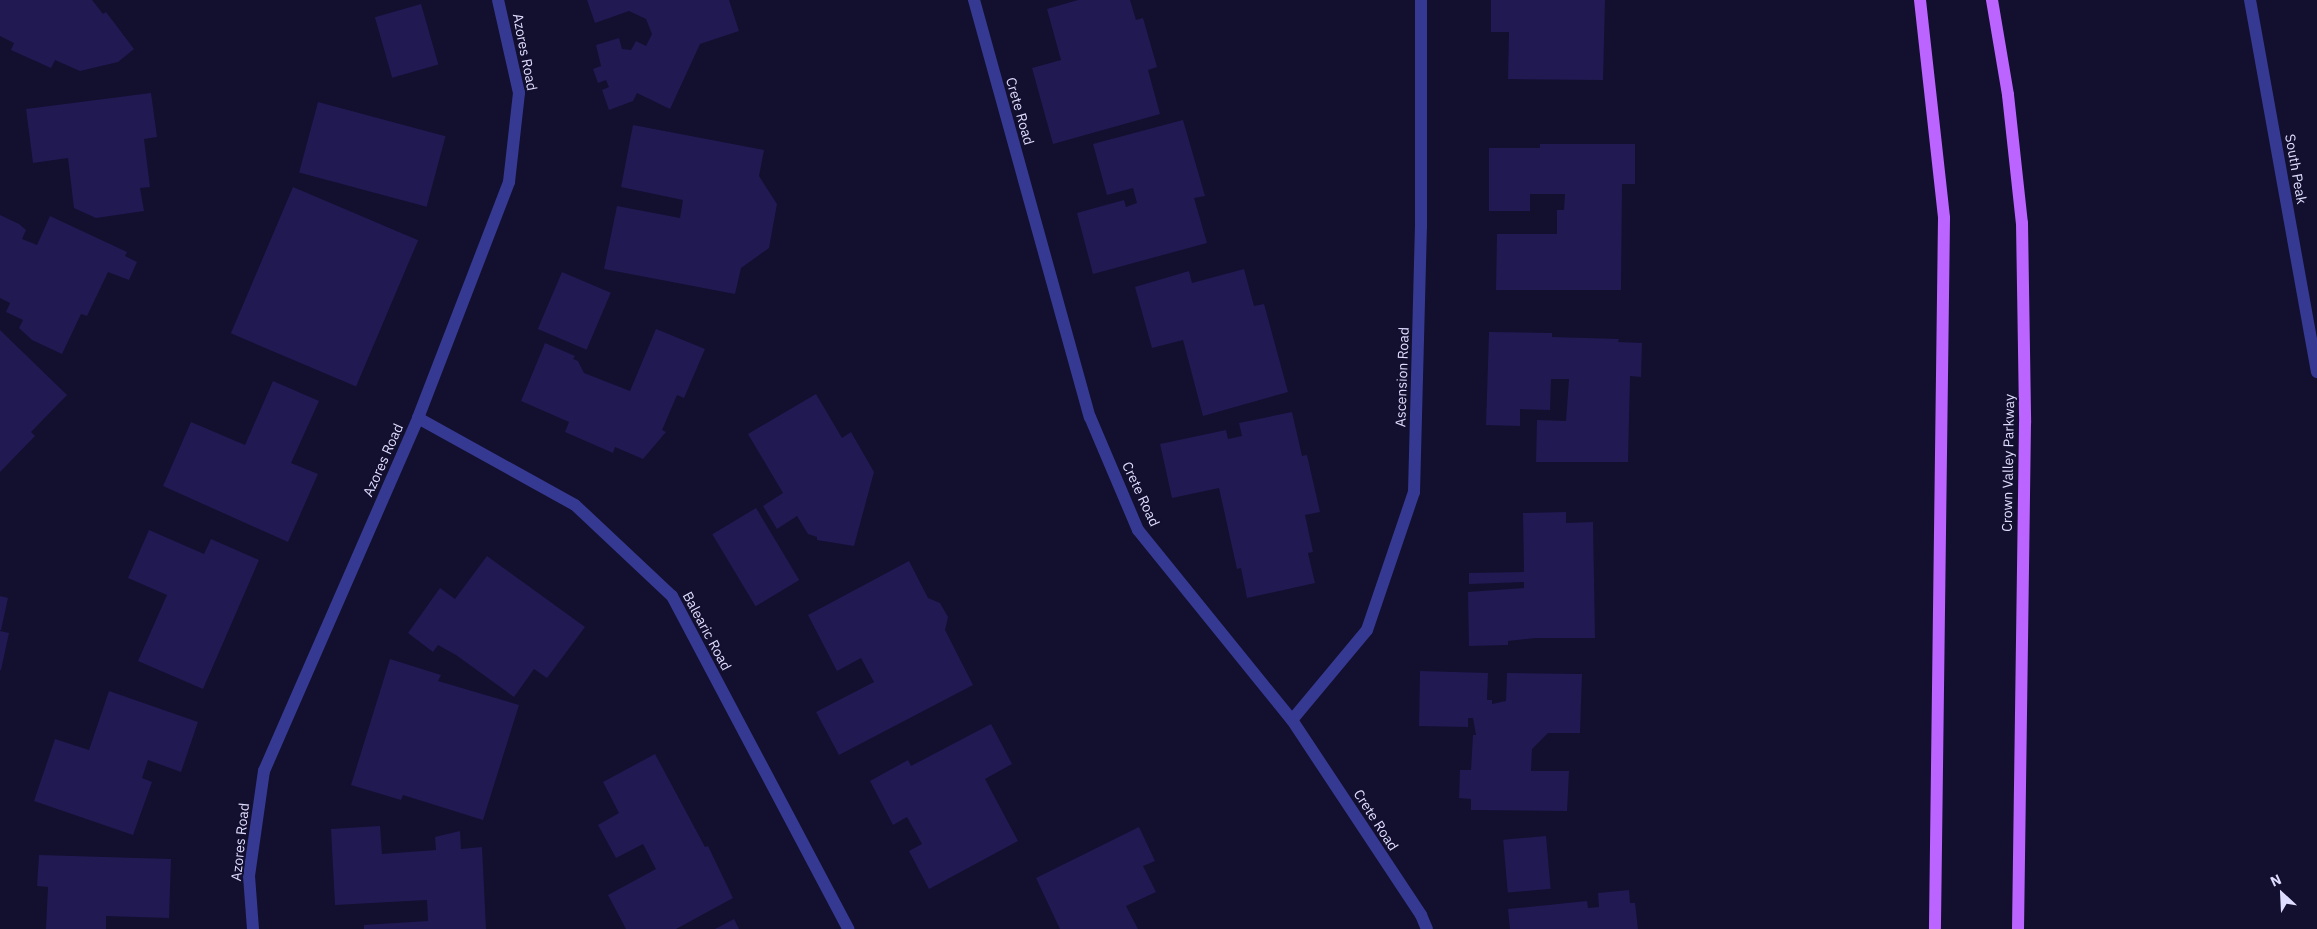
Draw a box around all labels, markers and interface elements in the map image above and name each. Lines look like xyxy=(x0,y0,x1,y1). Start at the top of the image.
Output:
street label: Azores Road xyxy=(509,12,541,92)
street label: Crete Road xyxy=(1002,75,1038,147)
street label: South Peak xyxy=(2282,133,2310,205)
street label: Ascension Road xyxy=(1392,327,1412,427)
street label: Crown Valley Parkway xyxy=(1998,394,2018,532)
street label: Azores Road xyxy=(359,421,407,499)
street label: Crete Road xyxy=(1119,459,1163,529)
street label: Balearic Road xyxy=(679,589,735,673)
street label: Crete Road xyxy=(1350,786,1402,854)
street label: Azores Road xyxy=(228,802,252,882)
north arrow xyxy=(2257,869,2307,919)
text: N xyxy=(2267,870,2284,891)

